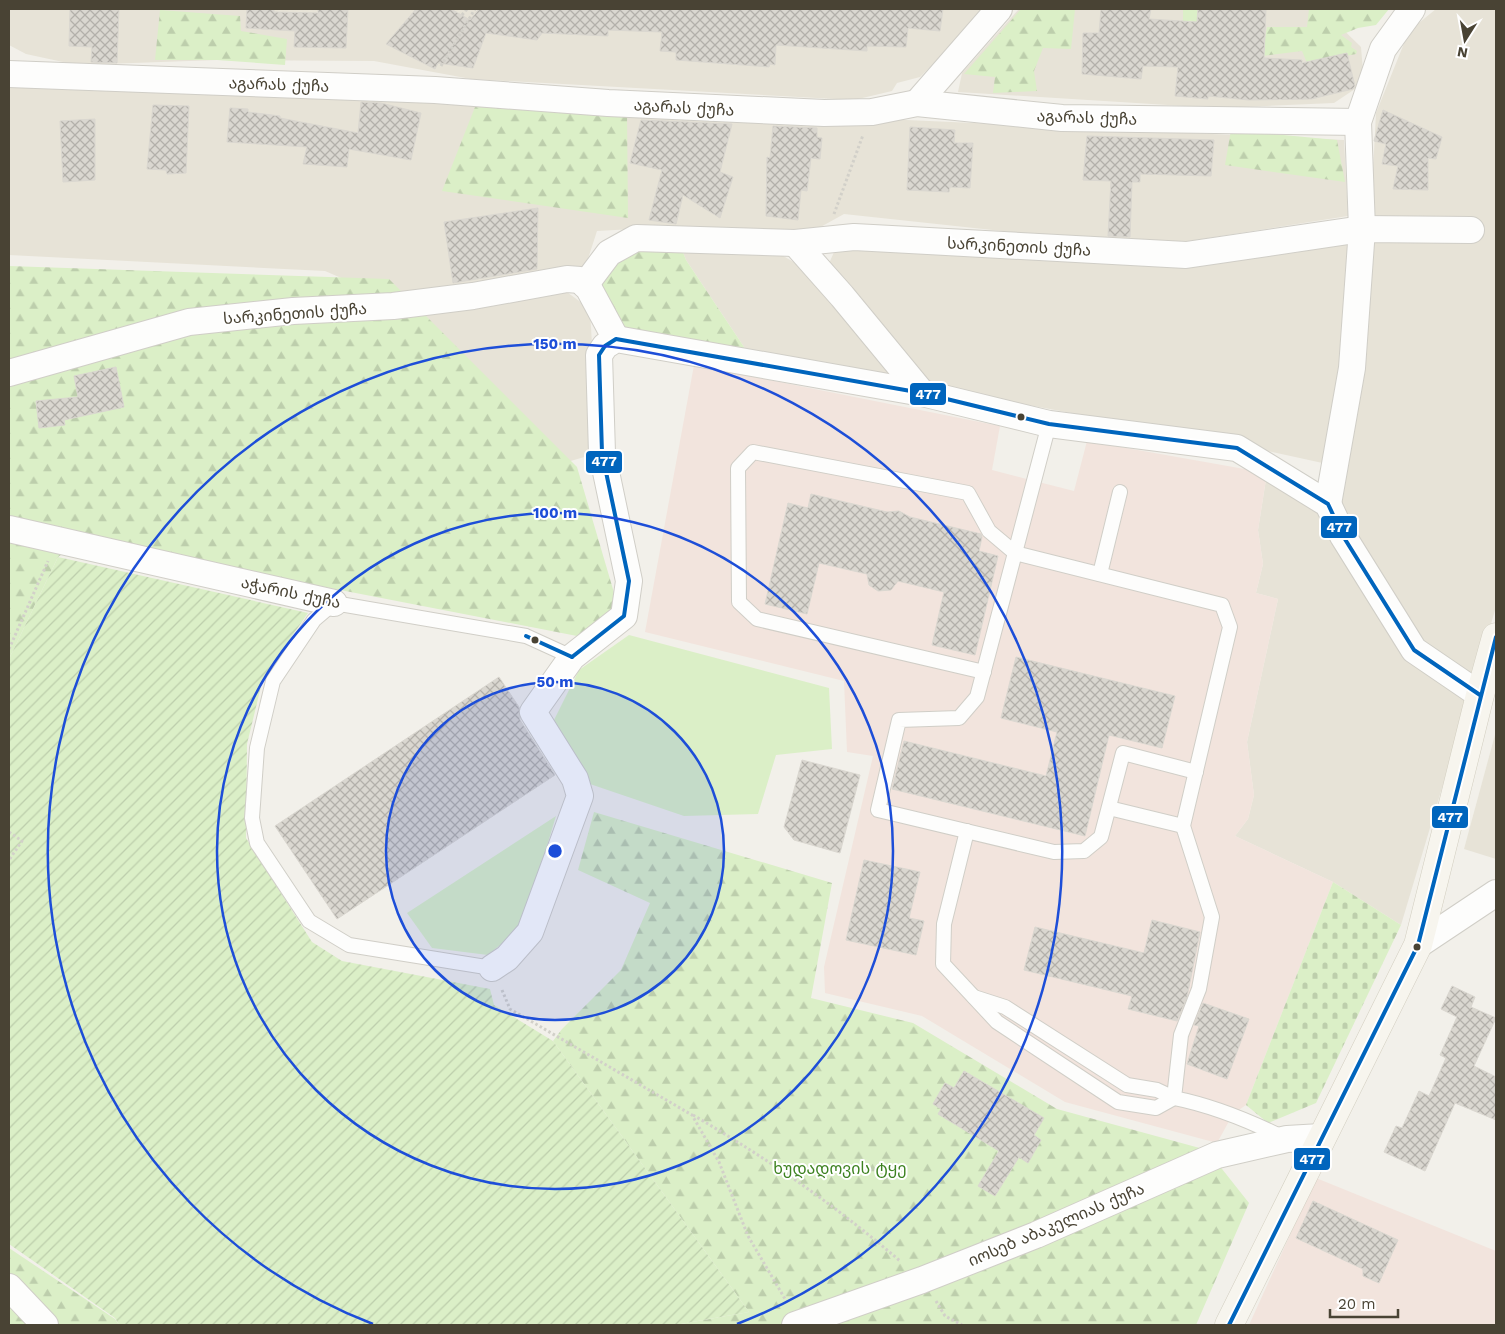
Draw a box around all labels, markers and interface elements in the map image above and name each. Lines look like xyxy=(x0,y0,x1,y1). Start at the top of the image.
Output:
north arrow xyxy=(1440,15,1490,65)
text: N xyxy=(1456,44,1469,62)
street label: აგარას ქუჩა xyxy=(228,73,330,96)
street label: აგარას ქუჩა xyxy=(633,95,735,120)
street label: აგარას ქუჩა xyxy=(1036,106,1138,129)
street label: სარკინეთის ქუჩა xyxy=(946,233,1092,260)
street label: სარკინეთის ქუჩა xyxy=(222,299,368,328)
text: 150 m xyxy=(533,335,577,353)
line badge: 477 xyxy=(909,382,947,406)
text: 477 xyxy=(915,386,941,402)
unlabelled marker xyxy=(1016,412,1026,422)
line badge: 477 xyxy=(585,450,623,474)
text: 477 xyxy=(591,453,617,469)
text: 100 m xyxy=(533,504,577,522)
line badge: 477 xyxy=(1320,515,1358,539)
text: 477 xyxy=(1326,519,1352,535)
street label: აჭარის ქუჩა xyxy=(239,573,342,612)
unlabelled marker xyxy=(530,635,540,645)
text: 50 m xyxy=(537,673,573,691)
line badge: 477 xyxy=(1431,805,1469,829)
text: 477 xyxy=(1437,809,1463,825)
centre of rings xyxy=(546,842,564,860)
unlabelled marker xyxy=(1412,942,1422,952)
line badge: 477 xyxy=(1293,1147,1331,1171)
text: 477 xyxy=(1299,1151,1325,1167)
park label: ხუდადოვის ტყე xyxy=(773,1159,907,1179)
street label: იოსებ აბაკელიას ქუჩა xyxy=(965,1179,1148,1271)
scale bar xyxy=(1330,1286,1398,1318)
text: 20 m xyxy=(1338,1295,1376,1313)

